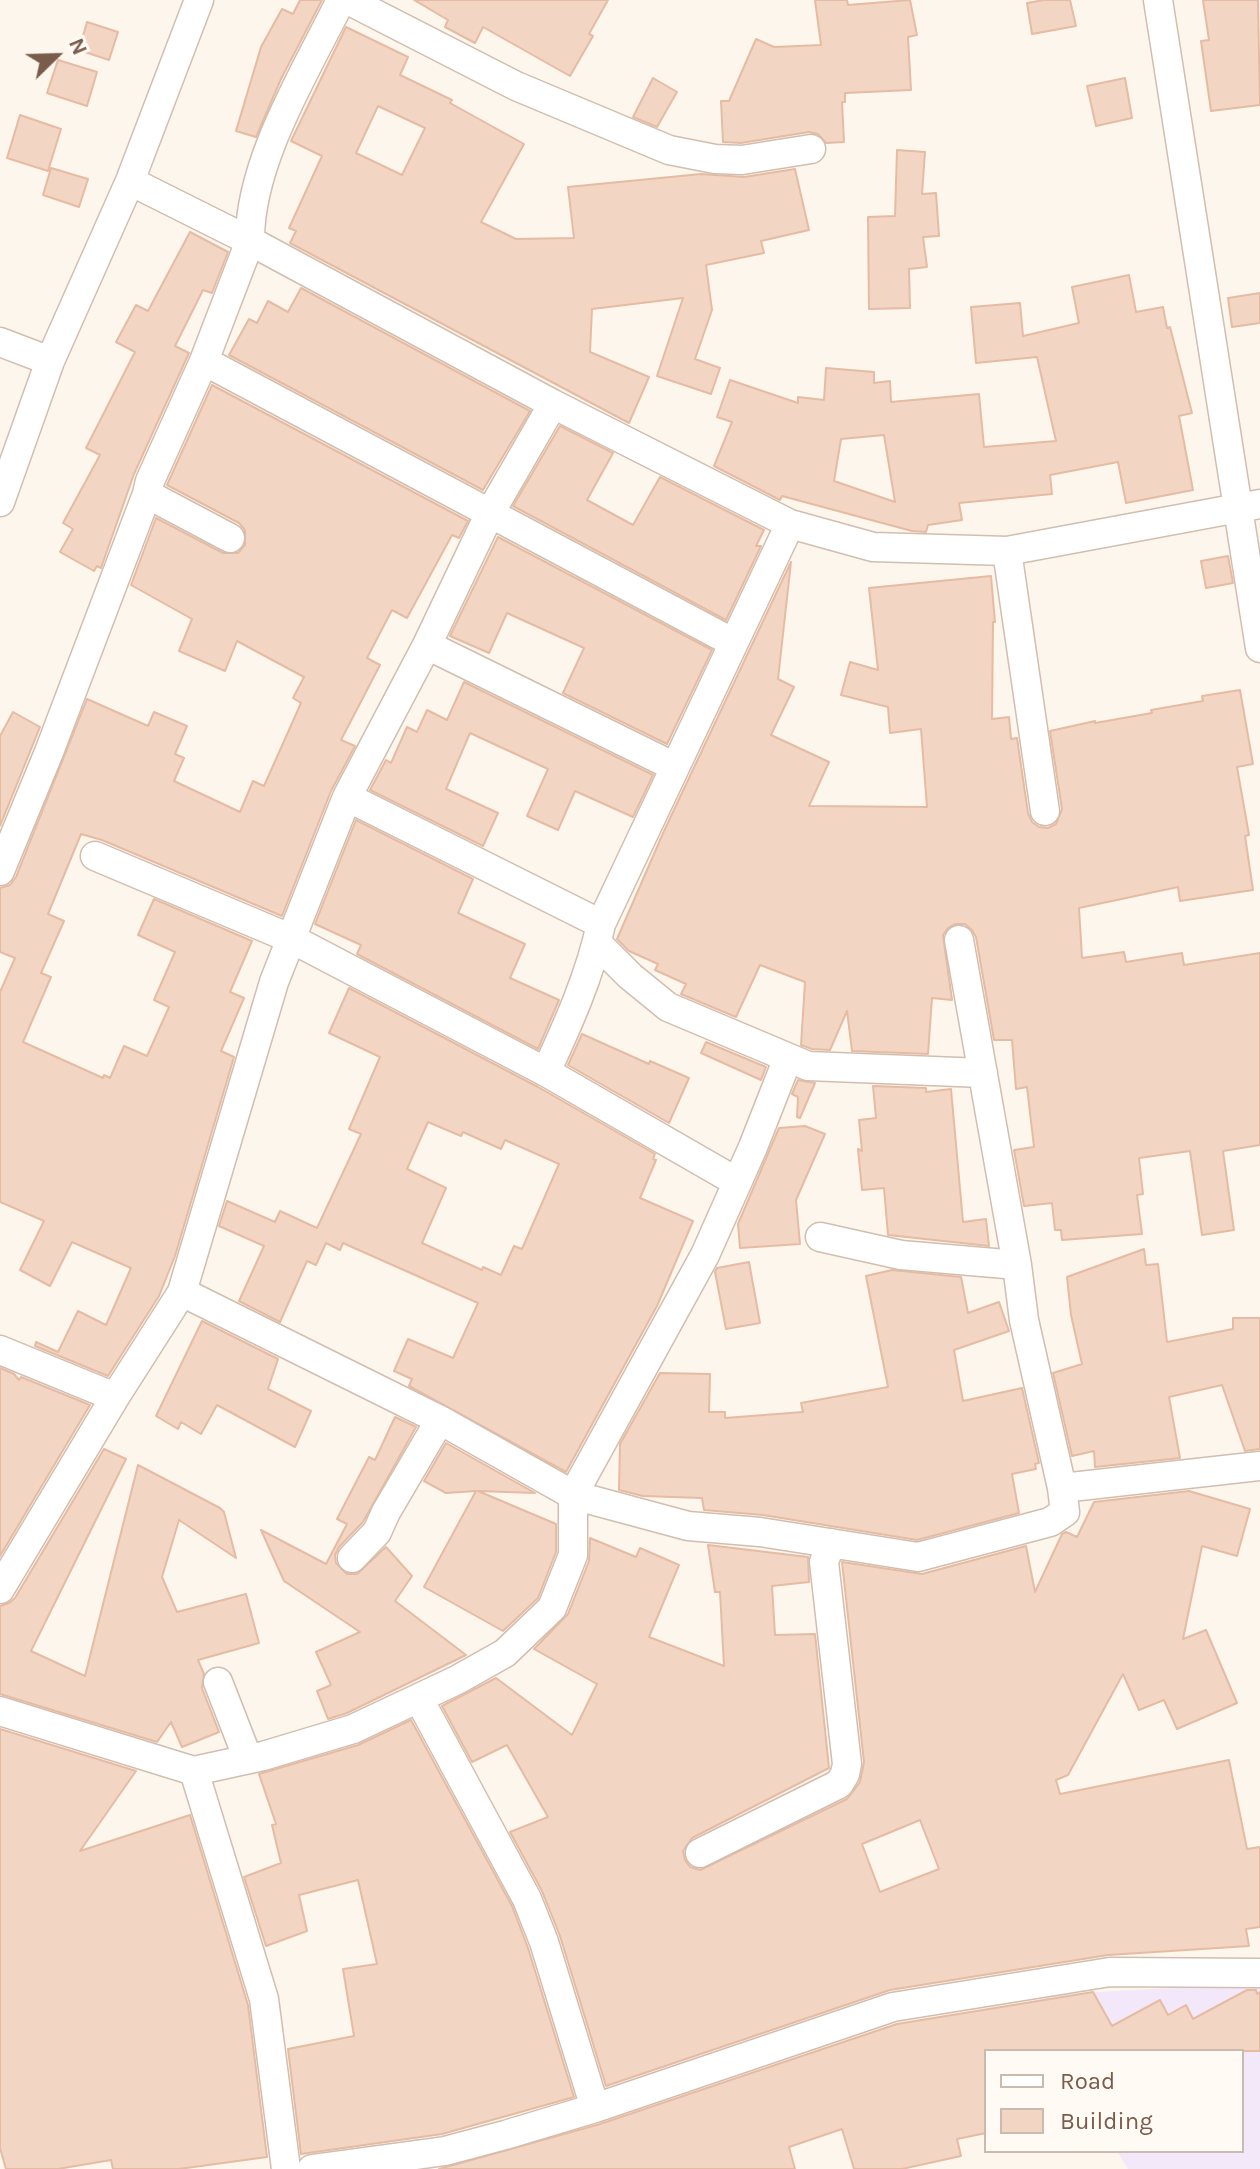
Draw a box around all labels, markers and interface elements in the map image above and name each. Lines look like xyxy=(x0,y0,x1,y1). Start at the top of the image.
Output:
north arrow xyxy=(16,16,96,96)
text: N xyxy=(63,34,93,59)
legend xyxy=(984,2049,1244,2153)
text: Road xyxy=(1060,2067,1115,2095)
text: Building xyxy=(1060,2107,1153,2135)

